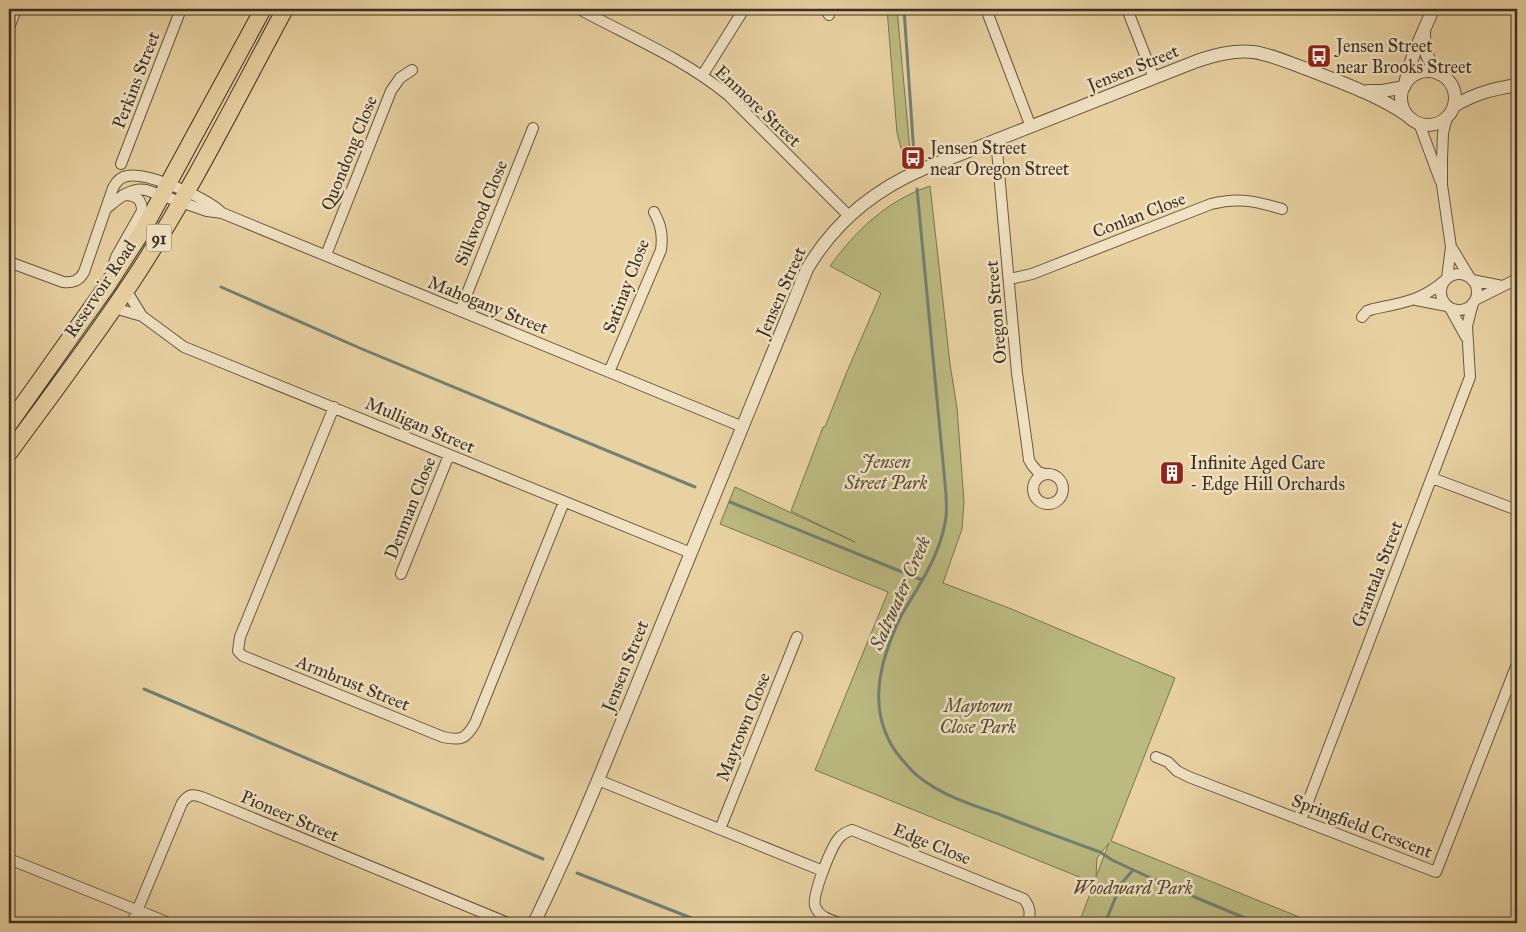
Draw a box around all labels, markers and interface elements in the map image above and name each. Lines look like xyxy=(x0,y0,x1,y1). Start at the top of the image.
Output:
street label: Perkins Street xyxy=(107,28,165,132)
place label: Jensen Street near Brooks Street xyxy=(1334,35,1472,78)
street label: Jensen Street xyxy=(1082,39,1183,98)
bus stop icon: Jensen Street near Brooks Street xyxy=(1306,43,1332,69)
street label: Enmore Street xyxy=(710,61,806,152)
street label: Quondong Close xyxy=(316,92,383,214)
place label: Jensen Street near Oregon Street xyxy=(928,137,1070,181)
bus stop icon: Jensen Street near Oregon Street xyxy=(900,145,926,171)
street label: Silkwood Close xyxy=(450,157,512,269)
street label: Conlan Close xyxy=(1089,187,1189,243)
road number: 91 xyxy=(146,224,172,252)
street label: Reservoir Road xyxy=(59,236,141,342)
street label: Satinay Close xyxy=(598,236,654,336)
street label: Jensen Street xyxy=(750,243,812,343)
street label: Oregon Street xyxy=(980,259,1012,365)
street label: Mahogany Street xyxy=(424,271,552,340)
street label: Mulligan Street xyxy=(361,392,479,459)
park label: Jensen Street Park xyxy=(843,451,928,494)
place label: Infinite Aged Care - Edge Hill Orchards xyxy=(1190,452,1345,496)
street label: Denman Close xyxy=(380,454,440,562)
building icon: Infinite Aged Care - Edge Hill Orchards xyxy=(1159,460,1185,486)
street label: Grantala Street xyxy=(1347,517,1408,630)
water label: Saltwater Creek xyxy=(864,532,936,654)
street label: Jensen Street xyxy=(596,617,654,717)
street label: Armbrust Street xyxy=(292,650,414,716)
street label: Maytown Close xyxy=(711,669,775,785)
park label: Maytown Close Park xyxy=(940,695,1016,738)
street label: Pioneer Street xyxy=(238,785,343,847)
street label: Springfield Crescent xyxy=(1288,789,1436,864)
street label: Edge Close xyxy=(889,818,974,870)
park label: Woodward Park xyxy=(1073,877,1193,899)

